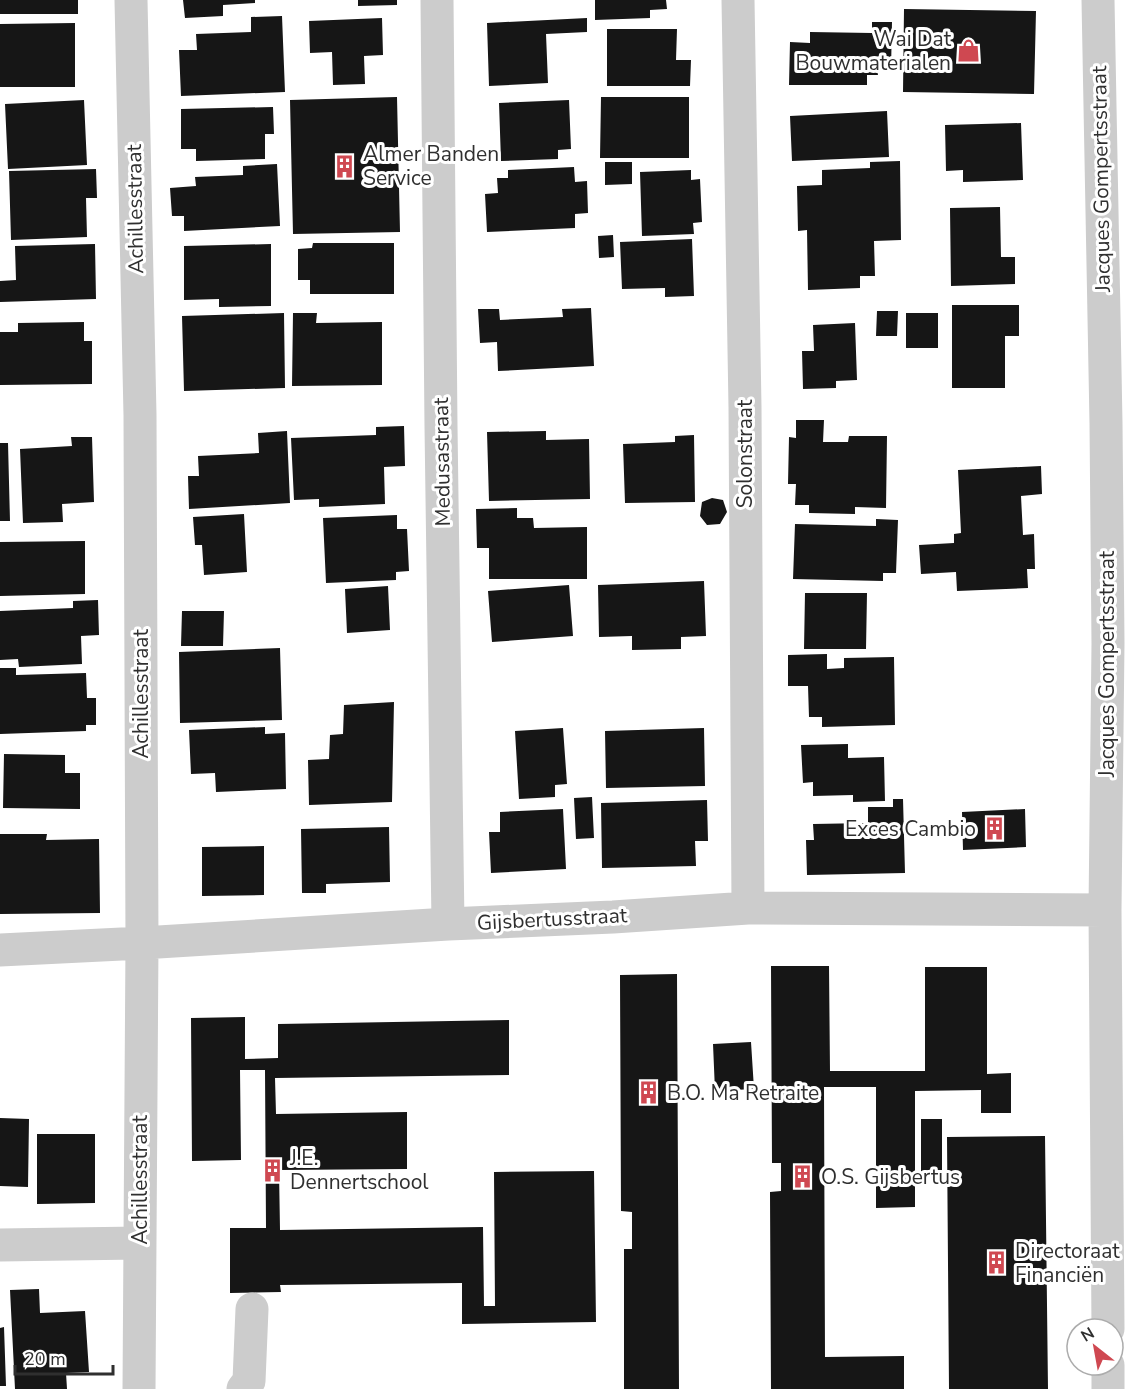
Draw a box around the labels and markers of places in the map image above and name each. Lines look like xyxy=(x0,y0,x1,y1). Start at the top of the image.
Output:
place label: Wai Dat Bouwmaterialen xyxy=(795,25,952,77)
shop icon: Wai Dat Bouwmaterialen xyxy=(956,38,982,64)
place label: Almer Banden Service xyxy=(363,140,499,192)
building icon: Almer Banden Service xyxy=(332,153,358,179)
place label: Exces Cambio xyxy=(845,815,976,843)
building icon: Exces Cambio xyxy=(981,816,1007,842)
place label: B.O. Ma Retraite xyxy=(667,1079,819,1107)
building icon: B.O. Ma Retraite xyxy=(636,1080,662,1106)
place label: J.E. Dennertschool xyxy=(289,1144,429,1196)
building icon: J.E. Dennertschool xyxy=(259,1157,285,1183)
place label: O.S. Gijsbertus xyxy=(821,1163,960,1191)
building icon: O.S. Gijsbertus xyxy=(790,1164,816,1190)
place label: Directoraat Financiën xyxy=(1015,1237,1120,1289)
building icon: Directoraat Financiën xyxy=(984,1250,1010,1276)

